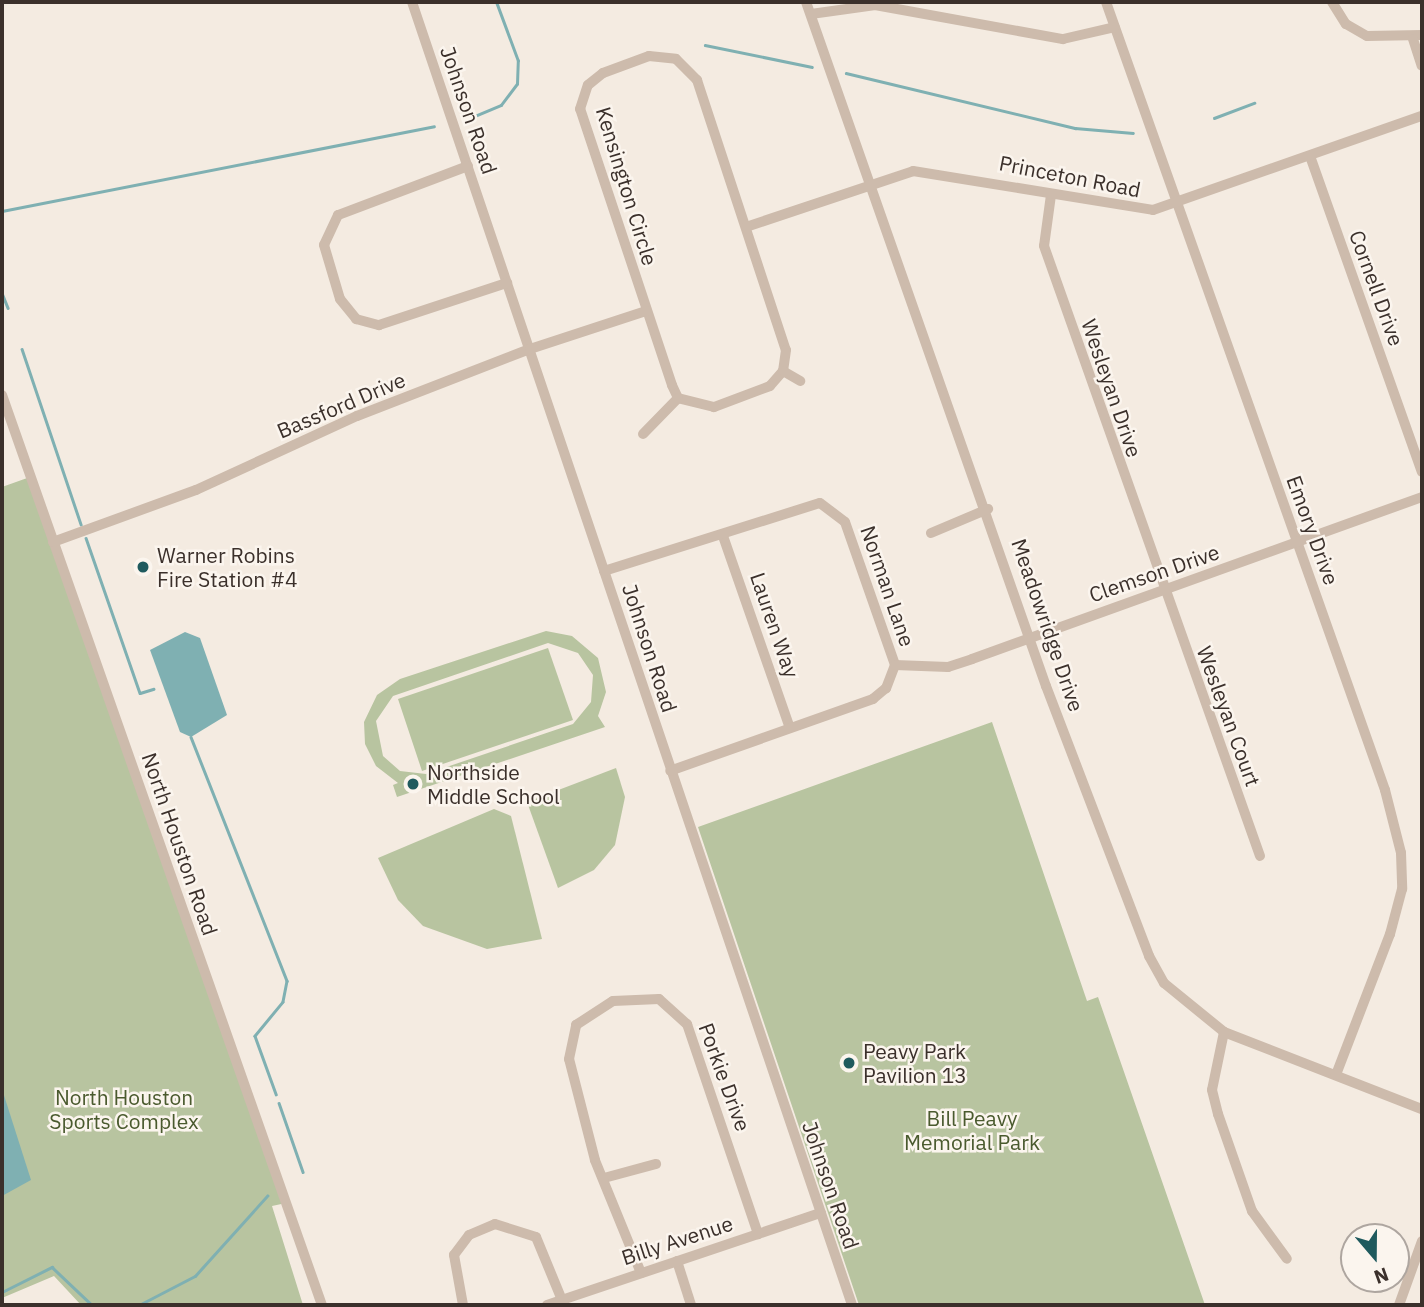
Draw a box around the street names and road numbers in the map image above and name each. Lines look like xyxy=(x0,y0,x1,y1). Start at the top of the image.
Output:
street label: Johnson Road xyxy=(435,43,503,177)
street label: Kensington Circle xyxy=(591,104,663,268)
street label: Princeton Road xyxy=(997,150,1143,202)
street label: Cornell Drive xyxy=(1344,227,1410,349)
street label: Wesleyan Drive xyxy=(1077,316,1147,460)
street label: Bassford Drive xyxy=(273,367,409,443)
street label: Emory Drive xyxy=(1282,472,1344,588)
street label: Norman Lane xyxy=(856,522,920,650)
street label: Meadowridge Drive xyxy=(1007,535,1089,715)
street label: Clemson Drive xyxy=(1085,539,1223,607)
street label: Lauren Way xyxy=(745,569,805,681)
street label: Johnson Road xyxy=(617,581,683,715)
street label: Wesleyan Court xyxy=(1192,642,1266,790)
street label: North Houston Road xyxy=(137,749,223,939)
street label: Porkie Drive xyxy=(694,1019,756,1135)
street label: Johnson Road xyxy=(797,1118,865,1252)
street label: Billy Avenue xyxy=(618,1210,736,1270)

